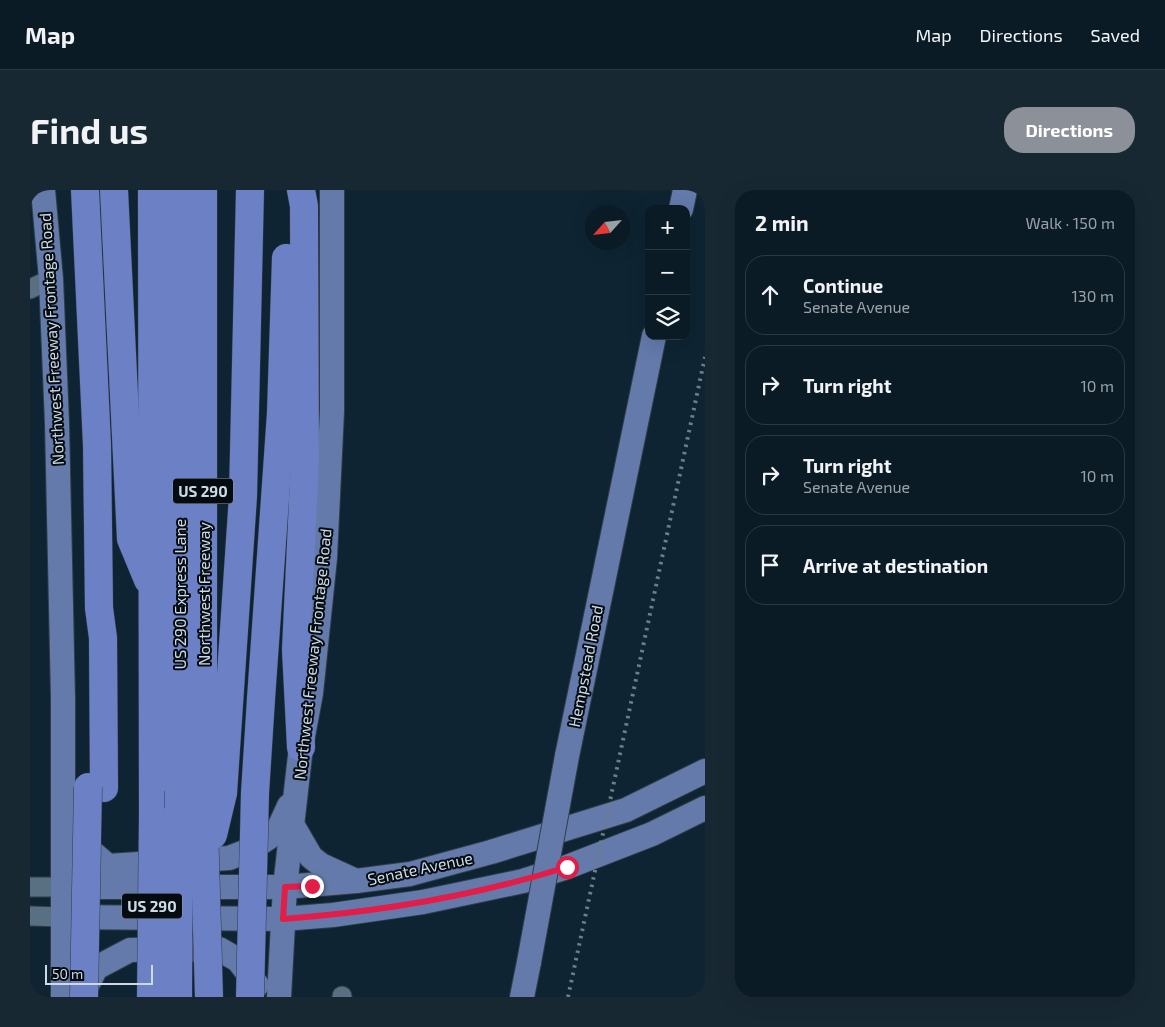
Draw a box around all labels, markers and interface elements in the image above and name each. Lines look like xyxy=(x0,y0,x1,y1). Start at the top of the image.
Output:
text: Map xyxy=(25,20,75,49)
text: Map xyxy=(915,24,952,46)
text: Directions xyxy=(980,24,1063,46)
text: Saved xyxy=(1091,24,1140,46)
button: Directions xyxy=(1004,107,1135,153)
text: Find us xyxy=(30,109,148,151)
north arrow xyxy=(585,205,630,250)
map controls xyxy=(645,205,690,340)
button: + xyxy=(645,205,690,250)
text: 2 min xyxy=(755,210,809,235)
street label: Northwest Freeway Frontage Road xyxy=(35,212,67,466)
text: Walk · 150 m xyxy=(1025,213,1115,232)
button: − xyxy=(645,250,690,295)
text: Continue xyxy=(803,274,883,297)
icon: ahead xyxy=(756,281,784,309)
text: 130 m xyxy=(1072,286,1114,305)
button: layers xyxy=(645,295,690,340)
text: Senate Avenue xyxy=(803,297,910,316)
icon: right xyxy=(756,371,784,399)
text: Turn right xyxy=(803,374,891,397)
text: 10 m xyxy=(1080,376,1114,395)
text: Turn right xyxy=(803,454,891,477)
icon: right xyxy=(756,461,784,489)
text: 10 m xyxy=(1080,466,1114,485)
text: Senate Avenue xyxy=(803,477,910,496)
road number: US 290 xyxy=(173,478,233,504)
street label: US 290 Express Lane xyxy=(170,519,189,669)
street label: Northwest Freeway xyxy=(194,522,213,666)
street label: Northwest Freeway Frontage Road xyxy=(289,527,335,781)
icon: arrive xyxy=(756,551,784,579)
text: Arrive at destination xyxy=(803,554,988,577)
street label: Hempstead Road xyxy=(564,603,606,729)
street label: Senate Avenue xyxy=(366,848,474,888)
route start xyxy=(556,856,579,879)
route end xyxy=(301,875,324,898)
road number: US 290 xyxy=(122,894,182,918)
scale bar xyxy=(45,962,152,985)
text: 50 m xyxy=(52,965,83,982)

